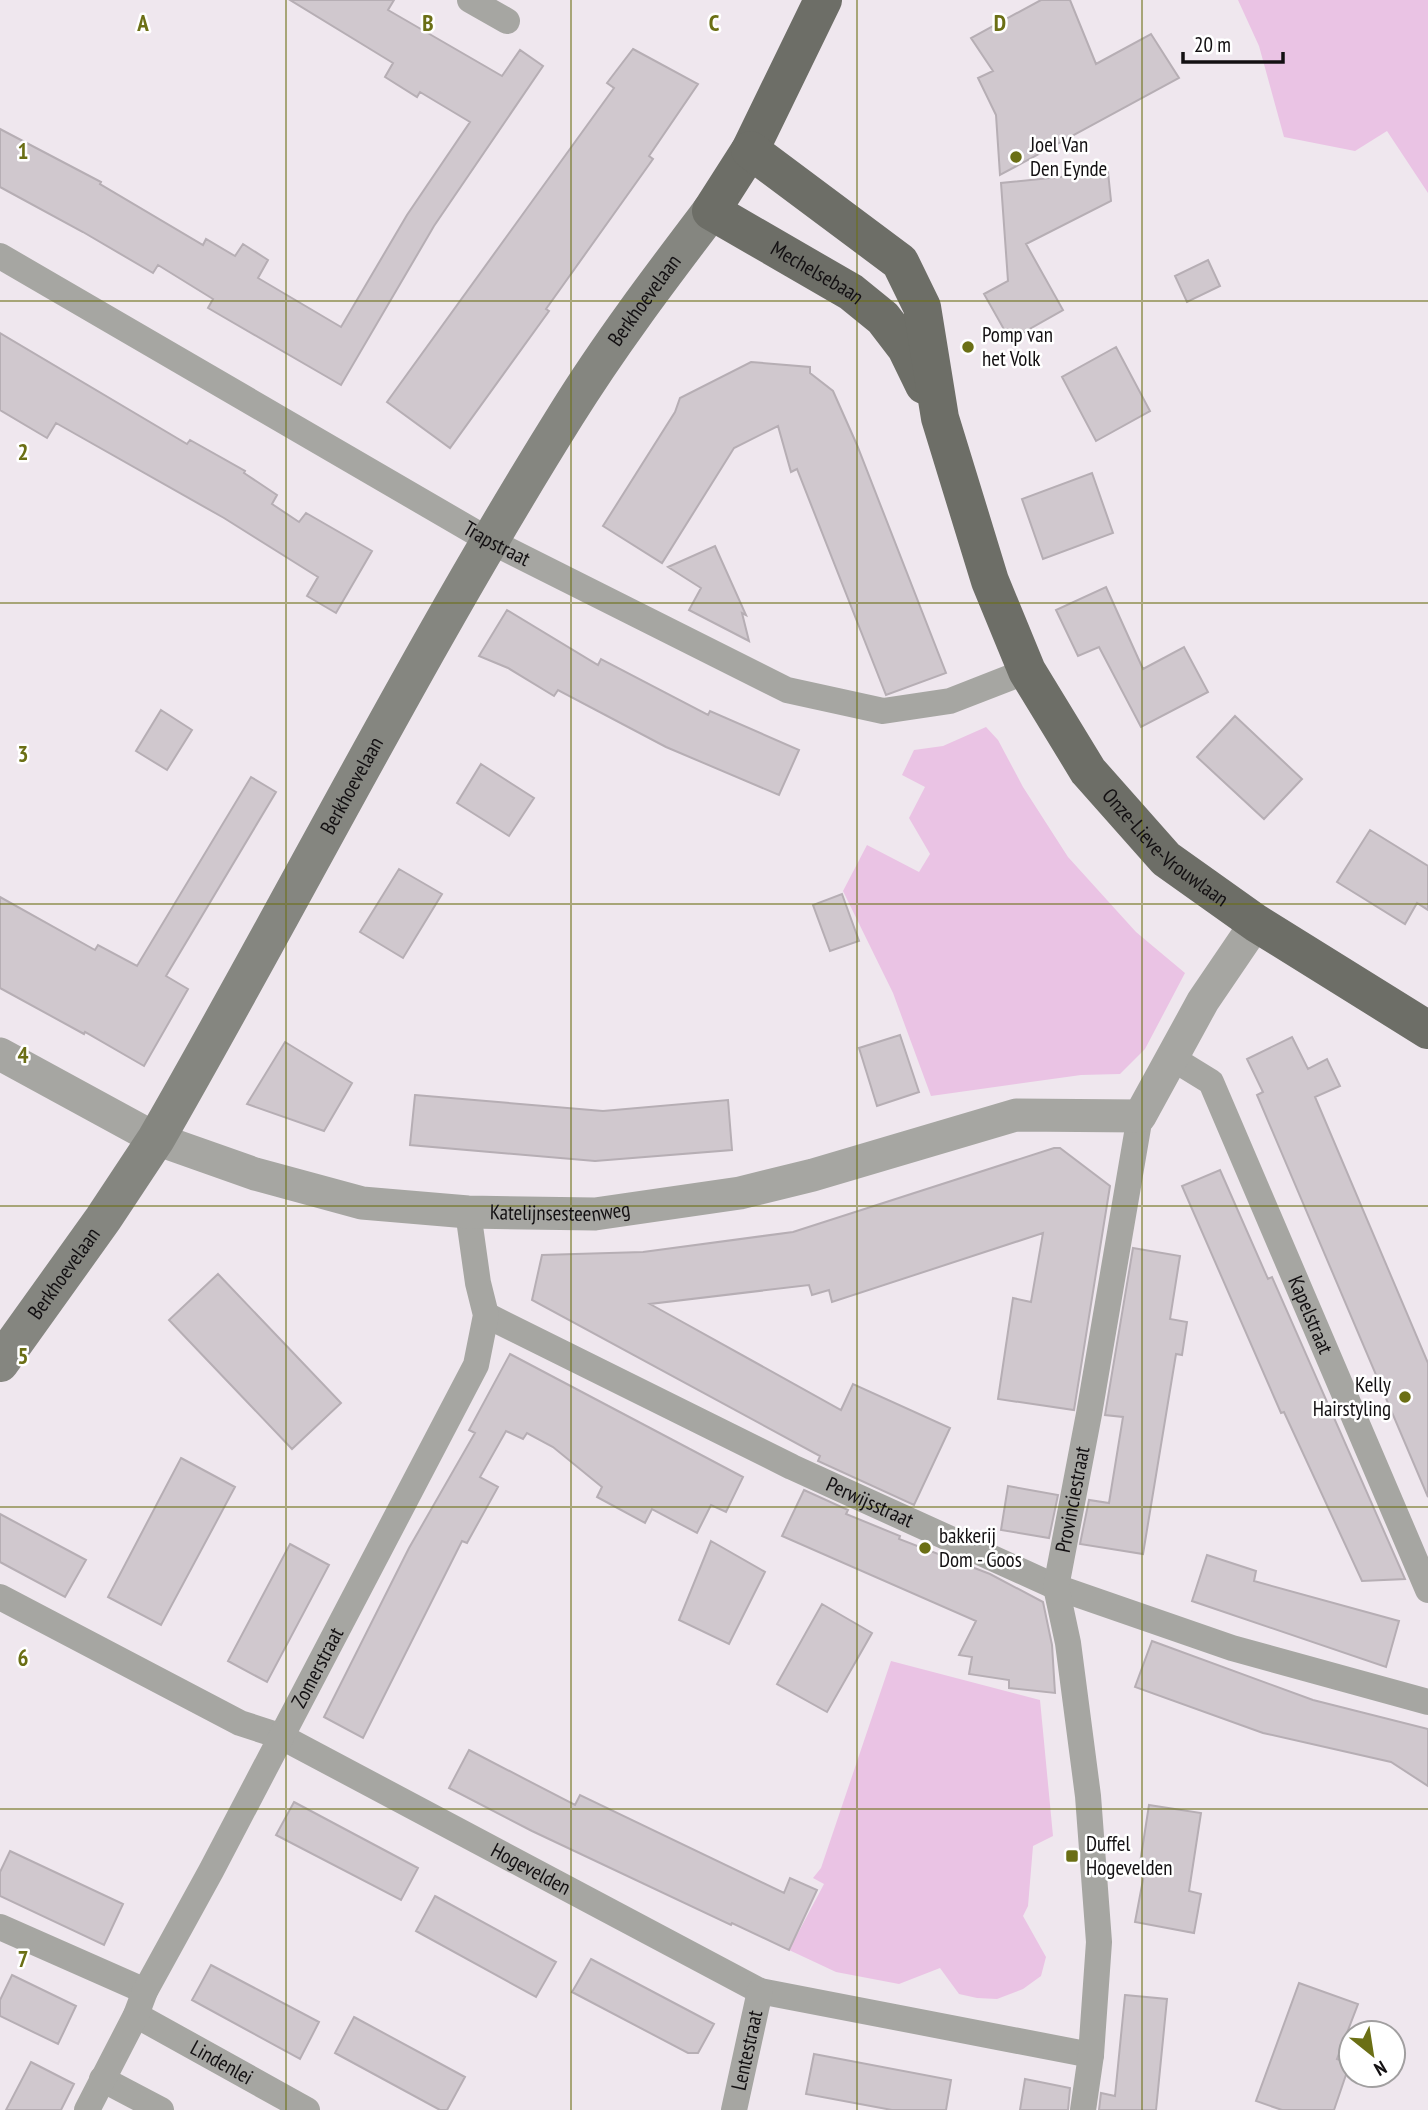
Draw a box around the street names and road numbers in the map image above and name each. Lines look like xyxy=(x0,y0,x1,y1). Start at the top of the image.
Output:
street label: Mechelsebaan xyxy=(766,235,870,310)
street label: Berkhoevelaan xyxy=(602,249,687,351)
street label: Trapstraat xyxy=(458,514,535,572)
street label: Berkhoevelaan xyxy=(314,732,389,839)
street label: Onze-Lieve-Vrouwlaan xyxy=(1097,782,1234,912)
street label: Katelijnsesteenweg xyxy=(490,1195,632,1227)
street label: Berkhoevelaan xyxy=(21,1222,106,1325)
street label: Kapelstraat xyxy=(1282,1272,1340,1358)
street label: Provinciestraat xyxy=(1049,1444,1096,1555)
street label: Perwijsstraat xyxy=(822,1470,918,1534)
street label: Zomerstraat xyxy=(285,1623,349,1712)
street label: Hogevelden xyxy=(486,1837,575,1901)
street label: Lentestraat xyxy=(725,2008,768,2093)
street label: Lindenlei xyxy=(186,2034,258,2090)

